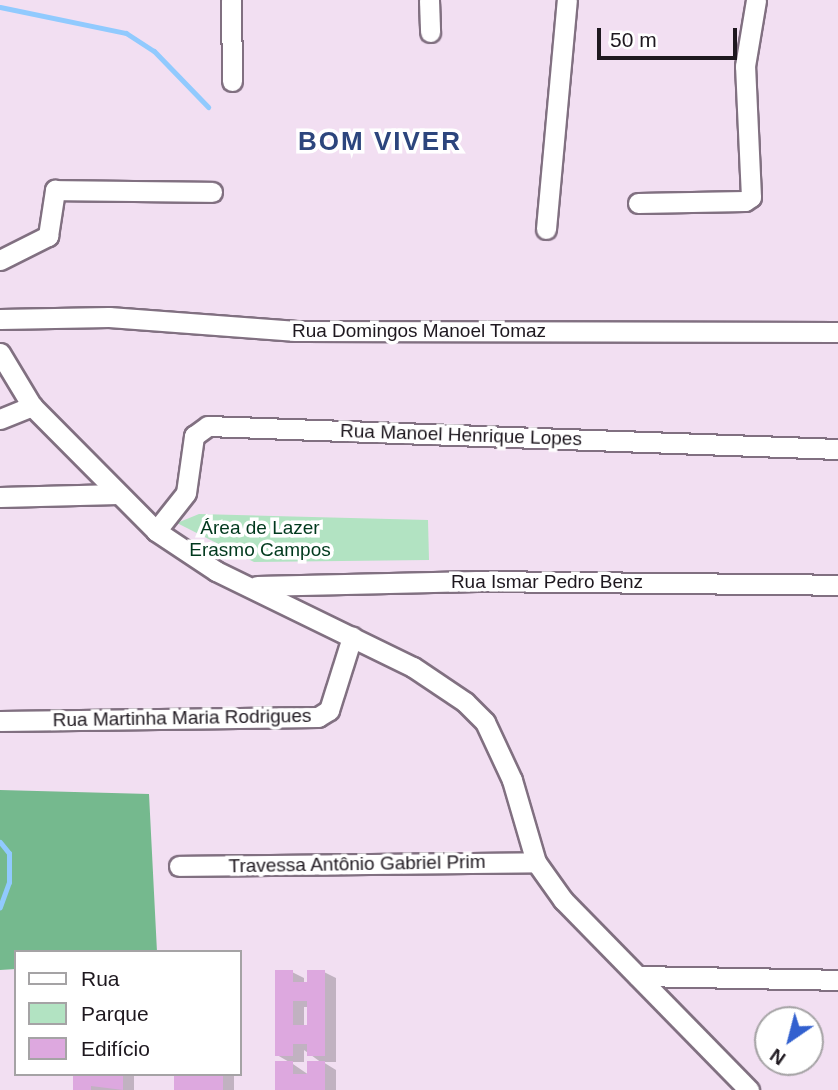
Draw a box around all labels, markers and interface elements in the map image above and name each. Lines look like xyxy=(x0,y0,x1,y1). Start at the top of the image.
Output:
scale bar xyxy=(600,14,740,58)
text: 50 m xyxy=(610,28,657,51)
district label: BOM VIVER xyxy=(299,126,461,158)
street label: Rua Domingos Manoel Tomaz xyxy=(292,320,546,342)
street label: Rua Manoel Henrique Lopes xyxy=(340,419,582,451)
park label: Área de Lazer Erasmo Campos xyxy=(189,517,331,561)
street label: Rua Ismar Pedro Benz xyxy=(451,571,643,593)
street label: Rua Martinha Maria Rodrigues xyxy=(52,704,312,732)
street label: Travessa Antônio Gabriel Prim xyxy=(228,850,486,878)
legend xyxy=(14,950,242,1076)
text: Rua xyxy=(81,967,120,990)
text: Parque xyxy=(81,1002,149,1025)
north arrow xyxy=(754,1006,824,1076)
text: Edifício xyxy=(81,1037,150,1060)
text: N xyxy=(766,1044,789,1070)

